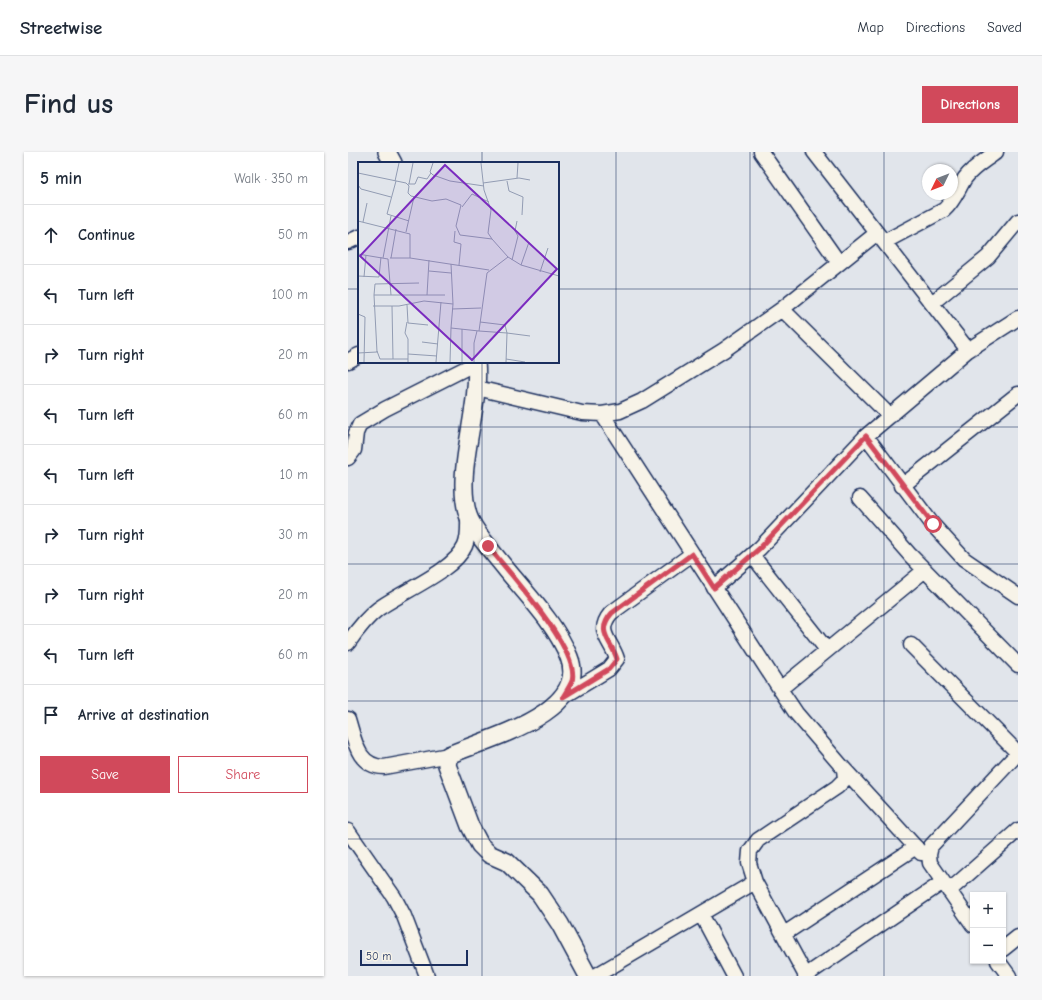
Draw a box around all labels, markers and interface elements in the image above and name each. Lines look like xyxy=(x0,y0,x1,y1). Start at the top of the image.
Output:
text: Streetwise xyxy=(20,17,102,39)
text: Map xyxy=(857,19,884,36)
text: Directions xyxy=(906,19,965,36)
text: Saved xyxy=(987,19,1022,36)
button: Directions xyxy=(922,86,1018,123)
text: Find us xyxy=(24,88,113,120)
inset map xyxy=(358,162,559,363)
north arrow xyxy=(922,164,958,200)
text: 5 min xyxy=(40,169,82,188)
text: Walk · 350 m xyxy=(234,171,308,186)
icon: ahead xyxy=(40,224,62,246)
text: Continue xyxy=(78,226,135,244)
text: 50 m xyxy=(278,227,308,242)
icon: left xyxy=(40,284,62,306)
text: Turn left xyxy=(78,286,134,304)
text: 100 m xyxy=(272,287,308,302)
icon: right xyxy=(40,344,62,366)
text: Turn right xyxy=(78,346,144,364)
text: 20 m xyxy=(278,347,308,362)
icon: left xyxy=(40,404,62,426)
text: Turn left xyxy=(78,406,134,424)
text: 60 m xyxy=(278,407,308,422)
icon: left xyxy=(40,464,62,486)
text: Turn left xyxy=(78,466,134,484)
text: 10 m xyxy=(280,467,308,482)
route start xyxy=(924,515,942,533)
icon: right xyxy=(40,524,62,546)
text: Turn right xyxy=(78,526,144,544)
text: 30 m xyxy=(278,527,308,542)
route end xyxy=(479,537,497,555)
icon: right xyxy=(40,584,62,606)
text: Turn right xyxy=(78,586,144,604)
text: 20 m xyxy=(278,587,308,602)
icon: left xyxy=(40,644,62,666)
text: Turn left xyxy=(78,646,134,664)
text: 60 m xyxy=(278,647,308,662)
icon: arrive xyxy=(40,704,62,726)
text: Arrive at destination xyxy=(78,706,209,724)
button: Save xyxy=(40,756,170,793)
button: Share xyxy=(178,756,308,793)
map controls xyxy=(970,892,1006,964)
button: + xyxy=(970,892,1006,928)
button: − xyxy=(970,928,1006,964)
scale bar xyxy=(360,948,468,967)
text: 50 m xyxy=(366,950,391,963)

